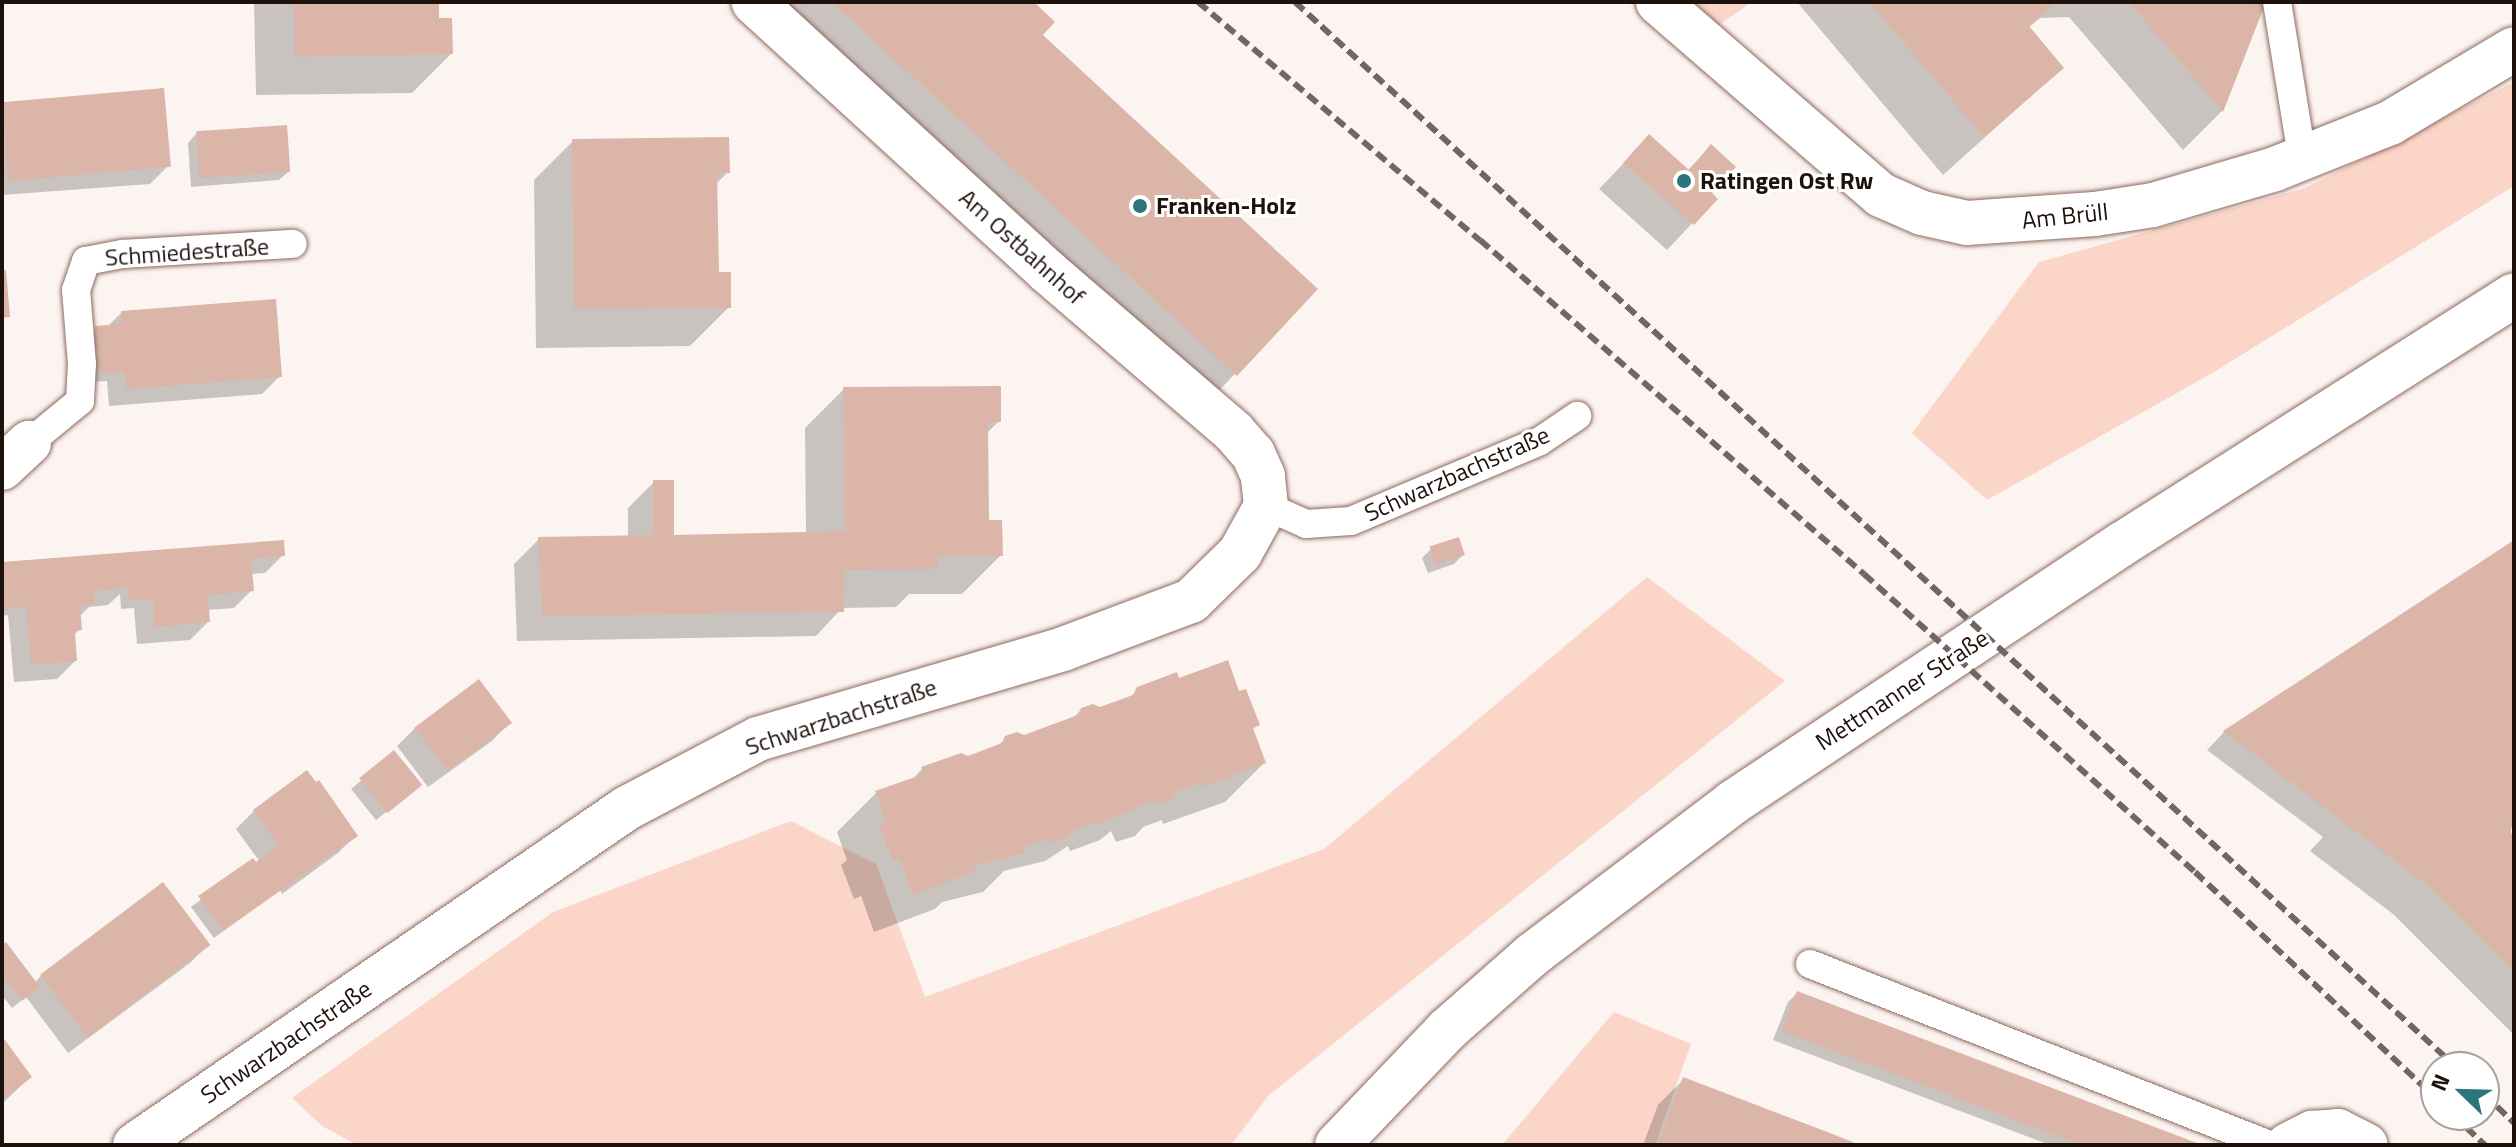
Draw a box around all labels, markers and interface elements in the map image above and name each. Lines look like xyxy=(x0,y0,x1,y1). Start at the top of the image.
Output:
place label: Ratingen Ost Rw xyxy=(1700,167,1873,195)
marker: Ratingen Ost Rw xyxy=(1675,172,1693,190)
street label: Am Ostbahnhof xyxy=(953,183,1091,311)
place label: Franken-Holz xyxy=(1156,192,1296,220)
marker: Franken-Holz xyxy=(1131,197,1149,215)
street label: Am Brüll xyxy=(2020,197,2110,235)
street label: Schmiedestraße xyxy=(104,232,270,272)
street label: Schwarzbachstraße xyxy=(1360,420,1554,528)
street label: Mettmanner Straße xyxy=(1810,623,1994,757)
street label: Schwarzbachstraße xyxy=(742,672,940,762)
street label: Schwarzbachstraße xyxy=(195,974,377,1110)
north arrow xyxy=(2420,1051,2500,1131)
text: N xyxy=(2421,1069,2458,1096)

